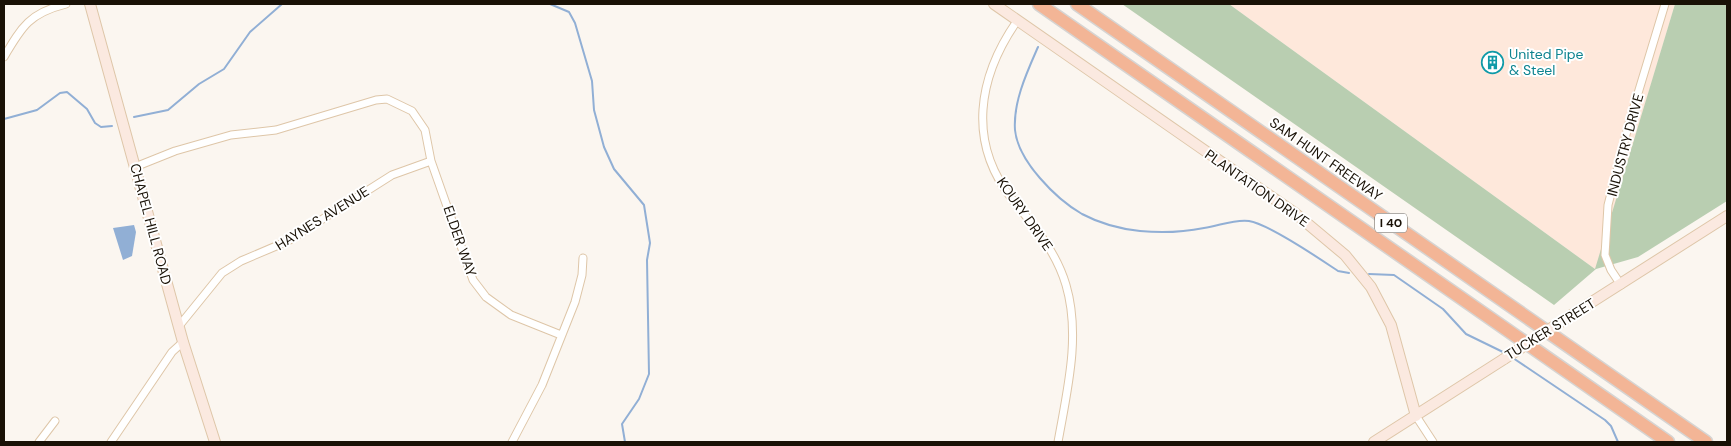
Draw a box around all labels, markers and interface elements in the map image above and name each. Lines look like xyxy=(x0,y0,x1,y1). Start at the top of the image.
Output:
place label: United Pipe & Steel xyxy=(1509,45,1584,79)
building icon: United Pipe & Steel xyxy=(1481,50,1505,74)
street label: INDUSTRY DRIVE xyxy=(1603,92,1647,198)
street label: SAM HUNT FREEWAY xyxy=(1266,113,1386,205)
street label: PLANTATION DRIVE xyxy=(1201,145,1313,231)
street label: CHAPEL HILL ROAD xyxy=(126,161,176,287)
street label: KOURY DRIVE xyxy=(993,174,1057,254)
street label: HAYNES AVENUE xyxy=(272,182,372,254)
street label: ELDER WAY xyxy=(439,203,481,279)
road number: I 40 xyxy=(1375,214,1407,232)
street label: TUCKER STREET xyxy=(1502,294,1599,364)

